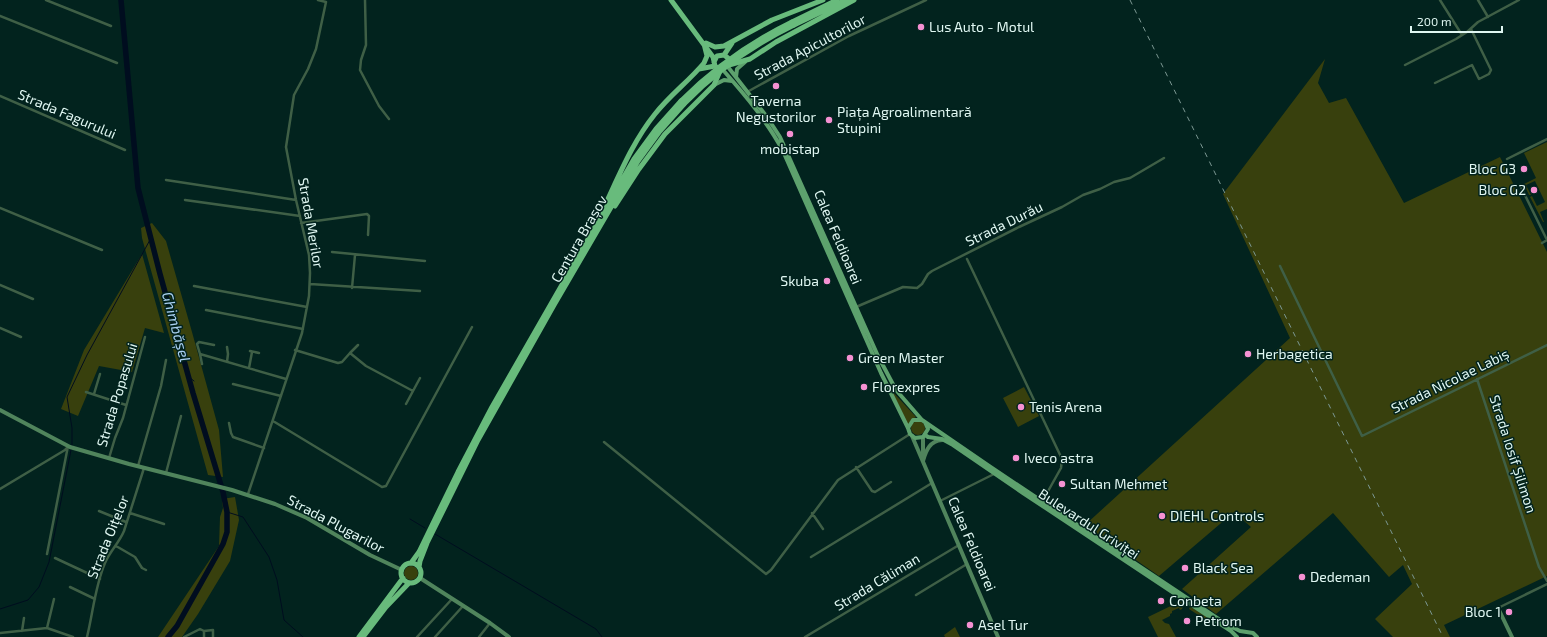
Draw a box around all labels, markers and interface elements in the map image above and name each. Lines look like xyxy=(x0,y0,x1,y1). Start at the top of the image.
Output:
scale bar xyxy=(1411,8,1502,34)
street label: Strada Apicultorilor xyxy=(751,10,869,83)
text: 200 m xyxy=(1417,14,1451,28)
place label: Lus Auto - Motul xyxy=(929,18,1035,35)
marker: Lus Auto - Motul xyxy=(916,22,926,32)
marker: Taverna Negustorilor xyxy=(771,81,781,91)
street label: Strada Fagurului xyxy=(15,85,119,142)
place label: Taverna Negustorilor xyxy=(736,92,817,125)
place label: Piața Agroalimentară Stupini xyxy=(837,103,972,136)
marker: Piața Agroalimentară Stupini xyxy=(824,115,834,125)
marker: mobistap xyxy=(785,129,795,139)
place label: mobistap xyxy=(760,140,820,157)
place label: Bloc G3 xyxy=(1469,160,1516,177)
marker: Bloc G3 xyxy=(1519,164,1529,174)
street label: Strada Merilor xyxy=(295,176,328,270)
place label: Bloc G2 xyxy=(1479,181,1526,198)
marker: Bloc G2 xyxy=(1529,185,1539,195)
street label: Calea Feldioarei xyxy=(811,187,866,286)
street label: Centura Brașov xyxy=(547,192,612,286)
street label: Strada Durău xyxy=(962,198,1045,250)
place label: Skuba xyxy=(780,272,819,289)
marker: Skuba xyxy=(822,276,832,286)
water label: Ghimbășel xyxy=(157,290,195,364)
street label: Strada Popasului xyxy=(93,341,140,449)
place label: Herbagetica xyxy=(1256,345,1333,362)
street label: Strada Nicolae Labiș xyxy=(1388,345,1512,417)
place label: Green Master xyxy=(858,349,944,366)
marker: Herbagetica xyxy=(1243,349,1253,359)
marker: Green Master xyxy=(845,353,855,363)
place label: Florexpres xyxy=(872,378,940,395)
marker: Florexpres xyxy=(859,382,869,392)
street label: Strada Iosif Șilimon xyxy=(1485,393,1541,515)
place label: Tenis Arena xyxy=(1029,398,1102,415)
marker: Tenis Arena xyxy=(1016,402,1026,412)
place label: Iveco astra xyxy=(1024,449,1094,466)
marker: Iveco astra xyxy=(1011,453,1021,463)
place label: Sultan Mehmet xyxy=(1070,475,1167,492)
marker: Sultan Mehmet xyxy=(1057,479,1067,489)
street label: Bulevardul Griviței xyxy=(1035,485,1143,563)
street label: Strada Plugarilor xyxy=(285,491,388,557)
street label: Strada Oițelor xyxy=(83,492,133,581)
street label: Calea Feldioarei xyxy=(945,494,1000,593)
place label: DIEHL Controls xyxy=(1170,507,1264,524)
marker: DIEHL Controls xyxy=(1157,511,1167,521)
street label: Strada Căliman xyxy=(831,549,923,614)
place label: Black Sea xyxy=(1193,559,1254,576)
marker: Black Sea xyxy=(1180,563,1190,573)
place label: Dedeman xyxy=(1310,568,1370,585)
marker: Dedeman xyxy=(1297,572,1307,582)
place label: Conbeta xyxy=(1169,592,1222,609)
marker: Conbeta xyxy=(1156,596,1166,606)
place label: Bloc 1 xyxy=(1465,603,1501,620)
marker: Bloc 1 xyxy=(1504,607,1514,617)
place label: Petrom xyxy=(1195,612,1242,629)
place label: Asel Tur xyxy=(978,616,1029,633)
marker: Petrom xyxy=(1182,616,1192,626)
marker: Asel Tur xyxy=(965,620,975,630)

